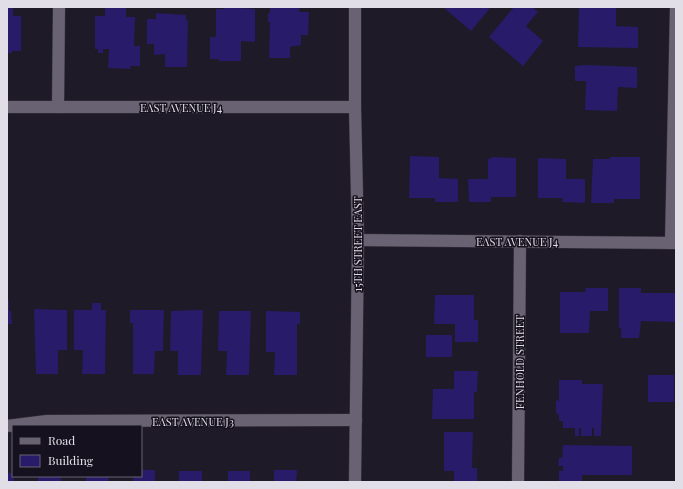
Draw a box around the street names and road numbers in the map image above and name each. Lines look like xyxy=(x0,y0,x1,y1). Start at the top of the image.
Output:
street label: EAST AVENUE J4 xyxy=(140,100,223,115)
street label: 15TH STREET EAST xyxy=(350,196,365,292)
street label: EAST AVENUE J4 xyxy=(476,234,559,249)
street label: FENHOLD STREET xyxy=(512,315,527,409)
street label: EAST AVENUE J3 xyxy=(152,414,234,429)

